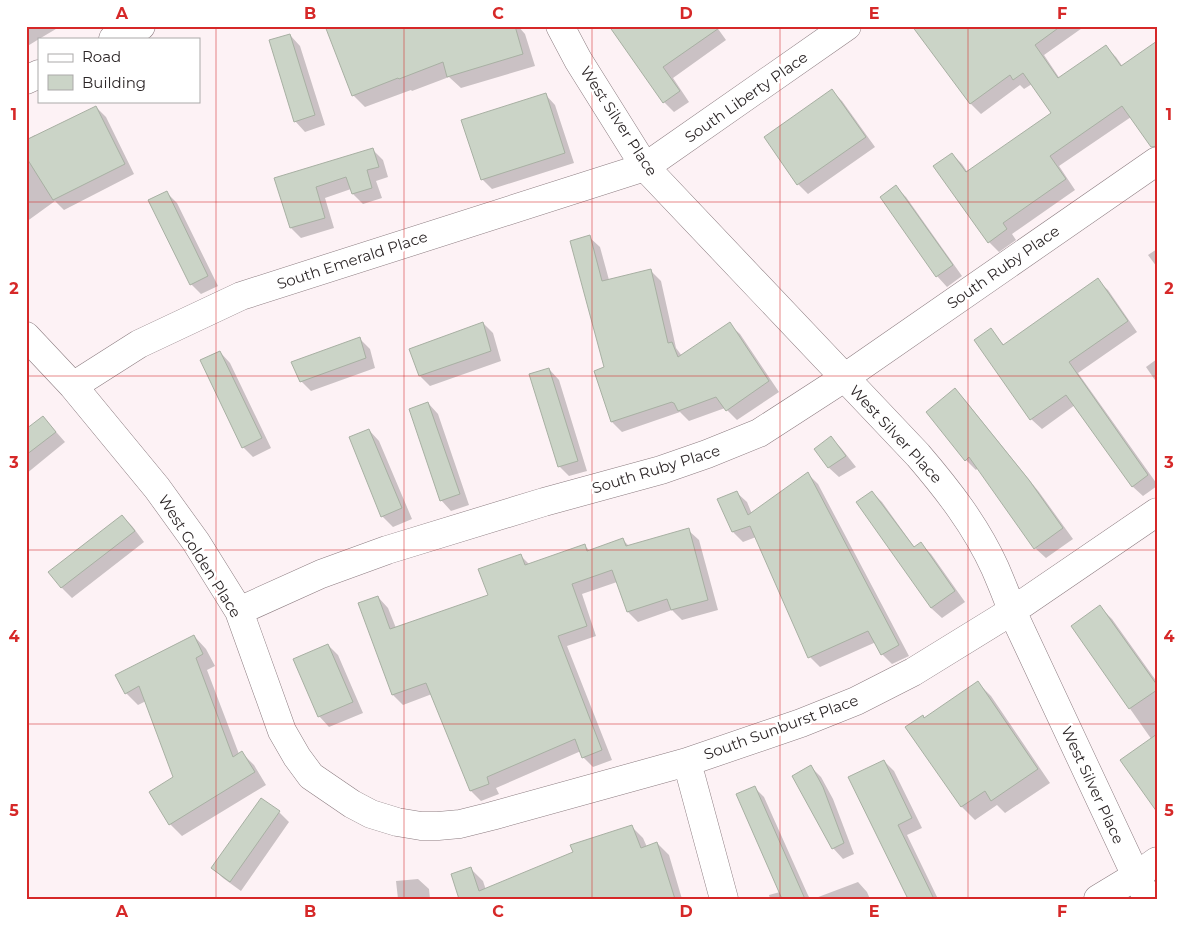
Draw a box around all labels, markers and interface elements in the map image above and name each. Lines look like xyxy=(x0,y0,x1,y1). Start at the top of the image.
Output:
text: A xyxy=(115,4,129,23)
text: B xyxy=(304,4,316,23)
text: C xyxy=(492,4,504,23)
text: D xyxy=(679,4,693,23)
text: E xyxy=(869,4,879,23)
text: F xyxy=(1057,4,1067,23)
legend xyxy=(38,38,200,102)
text: Road xyxy=(82,47,121,66)
street label: South Liberty Place xyxy=(681,47,811,147)
street label: West Silver Place xyxy=(576,62,662,180)
text: Building xyxy=(82,73,146,92)
text: 1 xyxy=(11,105,17,124)
text: 1 xyxy=(1166,105,1172,124)
street label: South Ruby Place xyxy=(943,221,1063,313)
street label: South Emerald Place xyxy=(274,227,430,293)
text: 2 xyxy=(9,279,19,298)
text: 2 xyxy=(1164,279,1174,298)
street label: West Silver Place xyxy=(846,381,946,487)
street label: South Ruby Place xyxy=(590,440,722,498)
text: 3 xyxy=(8,453,19,472)
text: 3 xyxy=(1163,453,1174,472)
street label: West Golden Place xyxy=(154,491,246,621)
text: 4 xyxy=(8,627,20,646)
text: 4 xyxy=(1163,627,1175,646)
street label: South Sunburst Place xyxy=(701,690,861,764)
street label: West Silver Place xyxy=(1057,723,1129,847)
text: 5 xyxy=(9,801,19,820)
text: 5 xyxy=(1164,801,1174,820)
text: A xyxy=(115,902,129,921)
text: B xyxy=(304,902,316,921)
text: C xyxy=(492,902,504,921)
text: D xyxy=(679,902,693,921)
text: E xyxy=(869,902,879,921)
text: F xyxy=(1057,902,1067,921)

